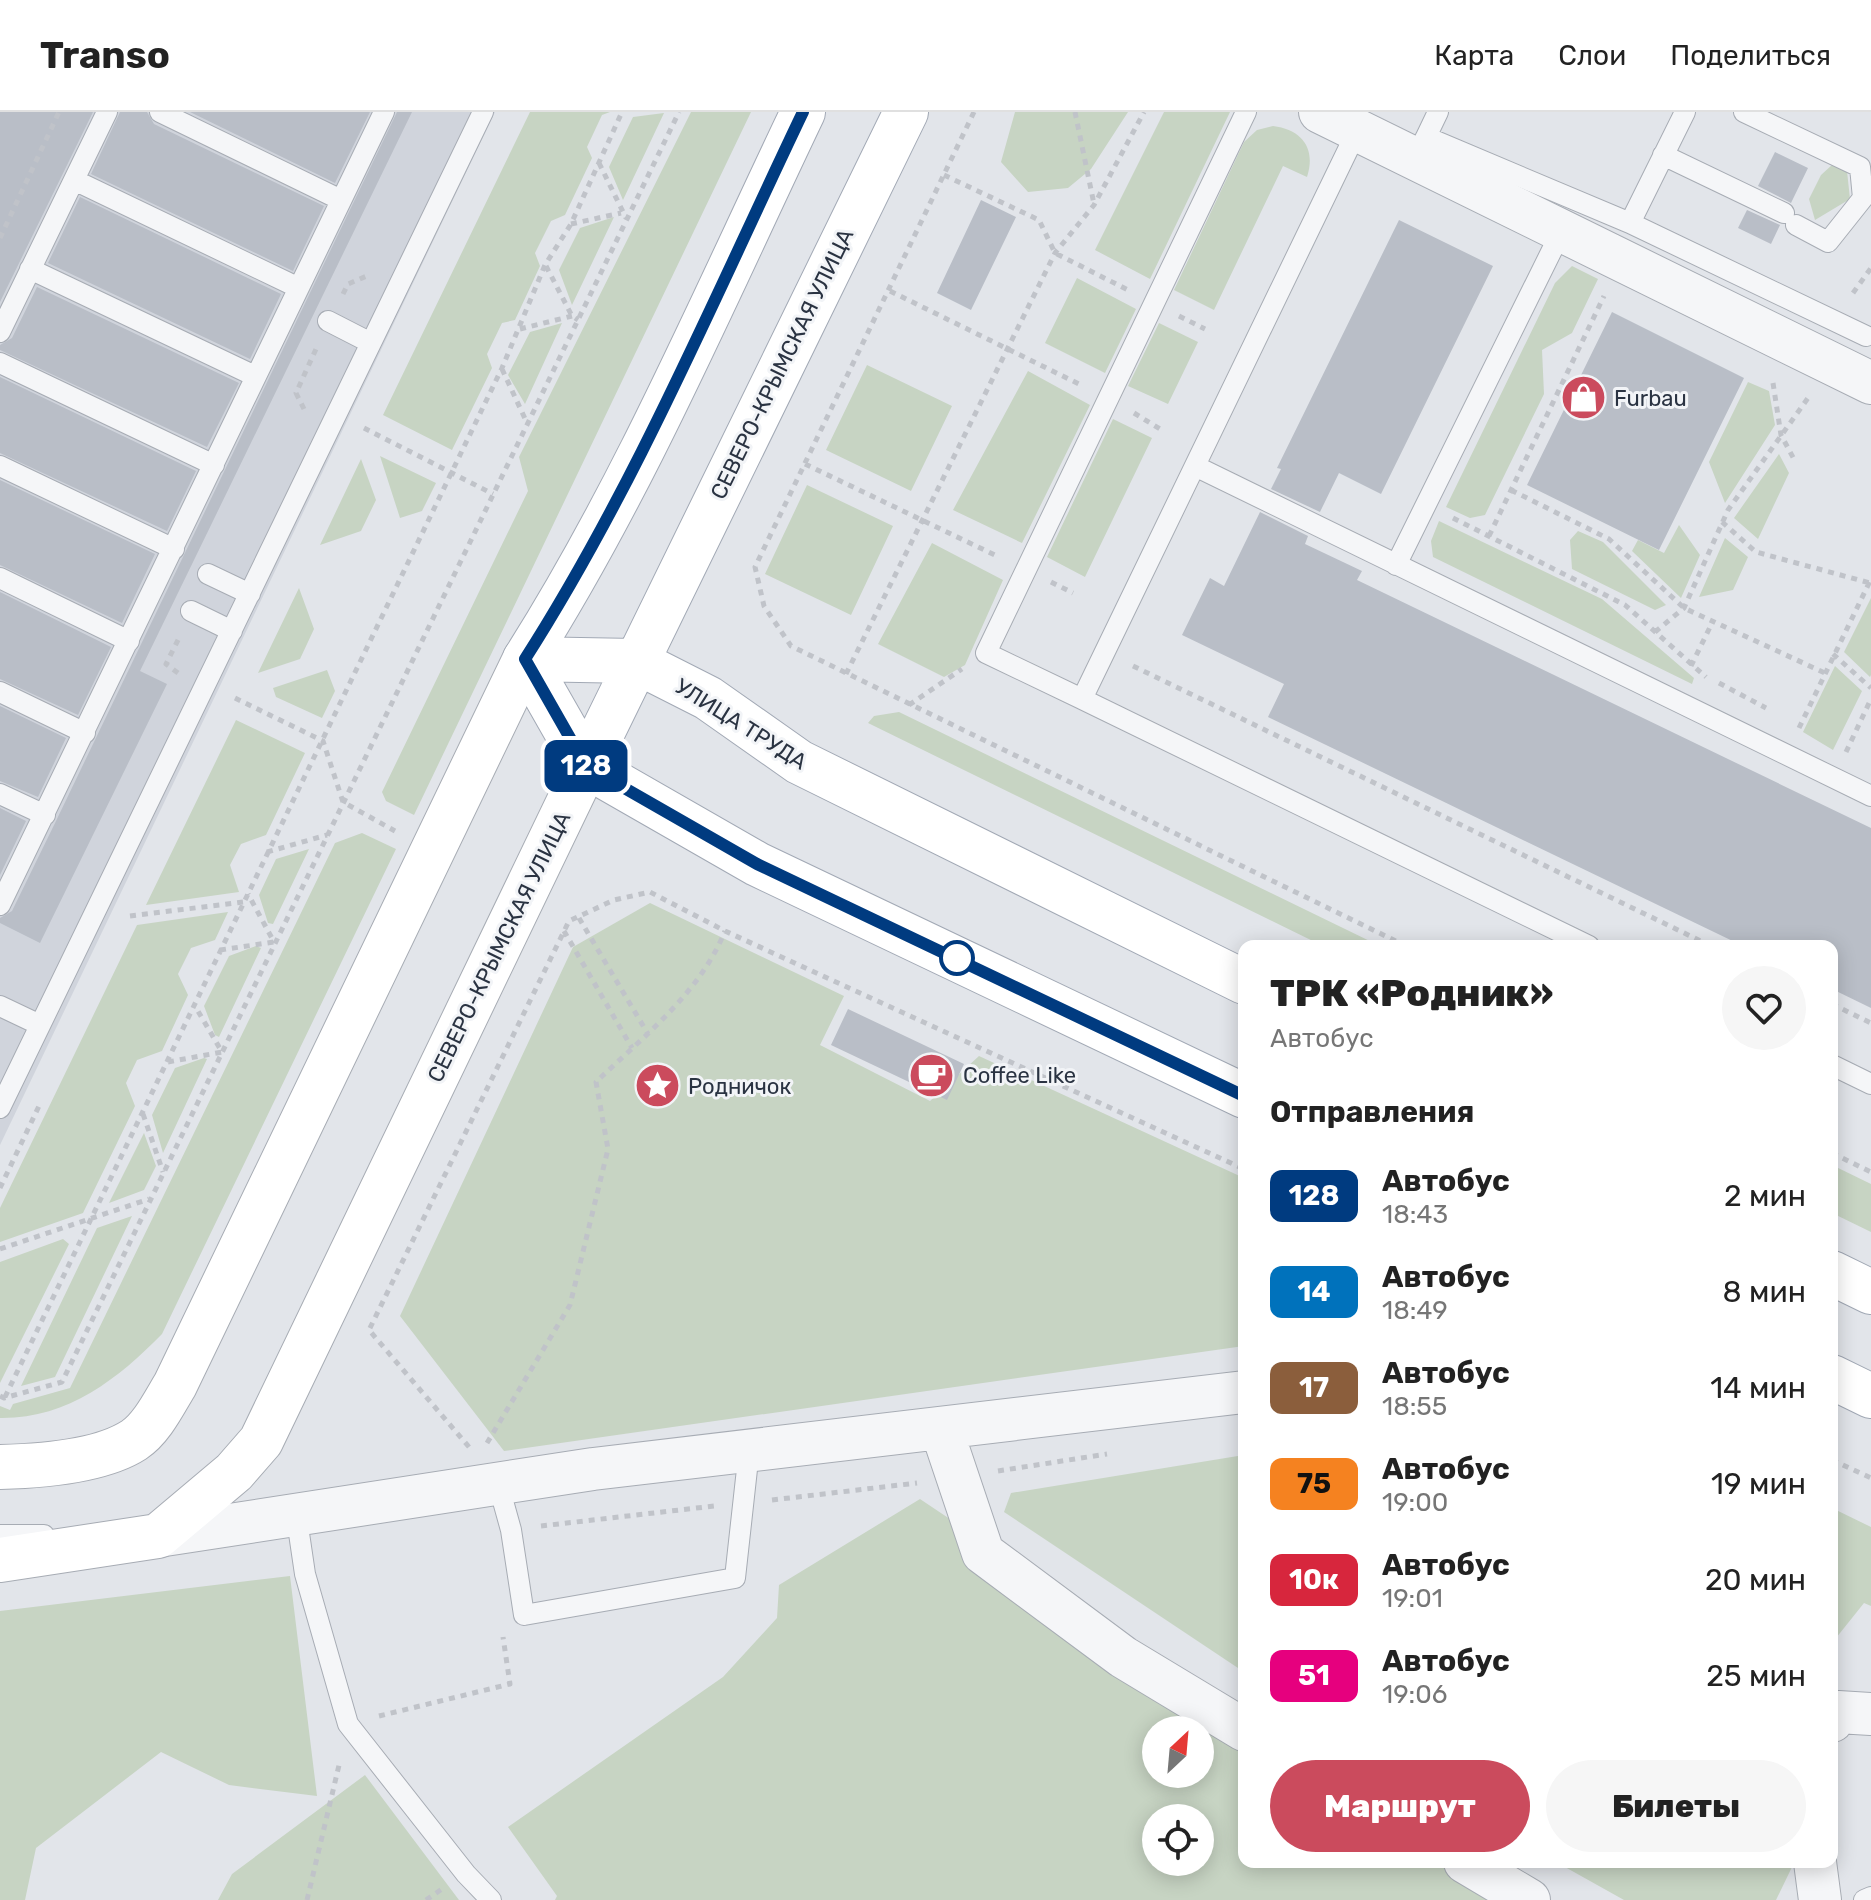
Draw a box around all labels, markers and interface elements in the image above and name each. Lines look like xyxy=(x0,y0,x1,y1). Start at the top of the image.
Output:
text: Transo xyxy=(40,32,170,78)
text: Карта xyxy=(1434,39,1514,72)
text: Слои xyxy=(1558,39,1626,72)
text: Поделиться xyxy=(1670,39,1831,72)
street label: СЕВЕРО-КРЫМСКАЯ УЛИЦА xyxy=(705,224,859,504)
shop icon: Furbau xyxy=(1559,374,1607,422)
place label: Furbau xyxy=(1614,385,1687,412)
street label: УЛИЦА ТРУДА xyxy=(670,673,812,775)
line badge: 128 xyxy=(540,740,632,792)
text: 128 xyxy=(560,749,612,782)
street label: СЕВЕРО-КРЫМСКАЯ УЛИЦА xyxy=(422,807,576,1087)
unlabelled marker xyxy=(940,941,974,975)
button: heart xyxy=(1722,966,1806,1050)
text: ТРК «Родник» xyxy=(1270,970,1553,1016)
text: Автобус xyxy=(1270,1023,1373,1054)
cafe icon: Coffee Like xyxy=(908,1051,956,1099)
place icon: Родничок xyxy=(633,1062,681,1110)
place label: Coffee Like xyxy=(963,1062,1076,1089)
place label: Родничок xyxy=(688,1073,791,1100)
text: Отправления xyxy=(1270,1094,1474,1130)
text: Автобус xyxy=(1382,1163,1510,1199)
text: 2 мин xyxy=(1724,1178,1806,1214)
text: 128 xyxy=(1288,1179,1340,1212)
text: 18:43 xyxy=(1382,1199,1448,1230)
text: Автобус xyxy=(1382,1259,1510,1295)
text: 8 мин xyxy=(1723,1274,1806,1310)
text: 14 xyxy=(1297,1275,1331,1308)
text: 18:49 xyxy=(1382,1295,1448,1326)
text: Автобус xyxy=(1382,1355,1510,1391)
text: 14 мин xyxy=(1710,1370,1806,1406)
text: 17 xyxy=(1299,1371,1329,1404)
text: 18:55 xyxy=(1382,1391,1447,1422)
text: Автобус xyxy=(1382,1451,1510,1487)
text: 19 мин xyxy=(1711,1466,1806,1502)
text: 75 xyxy=(1297,1467,1331,1500)
text: 19:00 xyxy=(1382,1487,1448,1518)
text: Автобус xyxy=(1382,1547,1510,1583)
text: 20 мин xyxy=(1705,1562,1806,1598)
text: 10к xyxy=(1289,1563,1339,1596)
text: 19:01 xyxy=(1382,1583,1443,1614)
text: Автобус xyxy=(1382,1643,1510,1679)
text: 25 мин xyxy=(1706,1658,1806,1694)
text: 51 xyxy=(1298,1659,1330,1692)
text: 19:06 xyxy=(1382,1679,1447,1710)
north arrow xyxy=(1142,1716,1214,1788)
map controls xyxy=(1142,1716,1214,1876)
button: Маршрут xyxy=(1270,1760,1530,1852)
button: Билеты xyxy=(1546,1760,1806,1852)
button: locate xyxy=(1142,1804,1214,1876)

